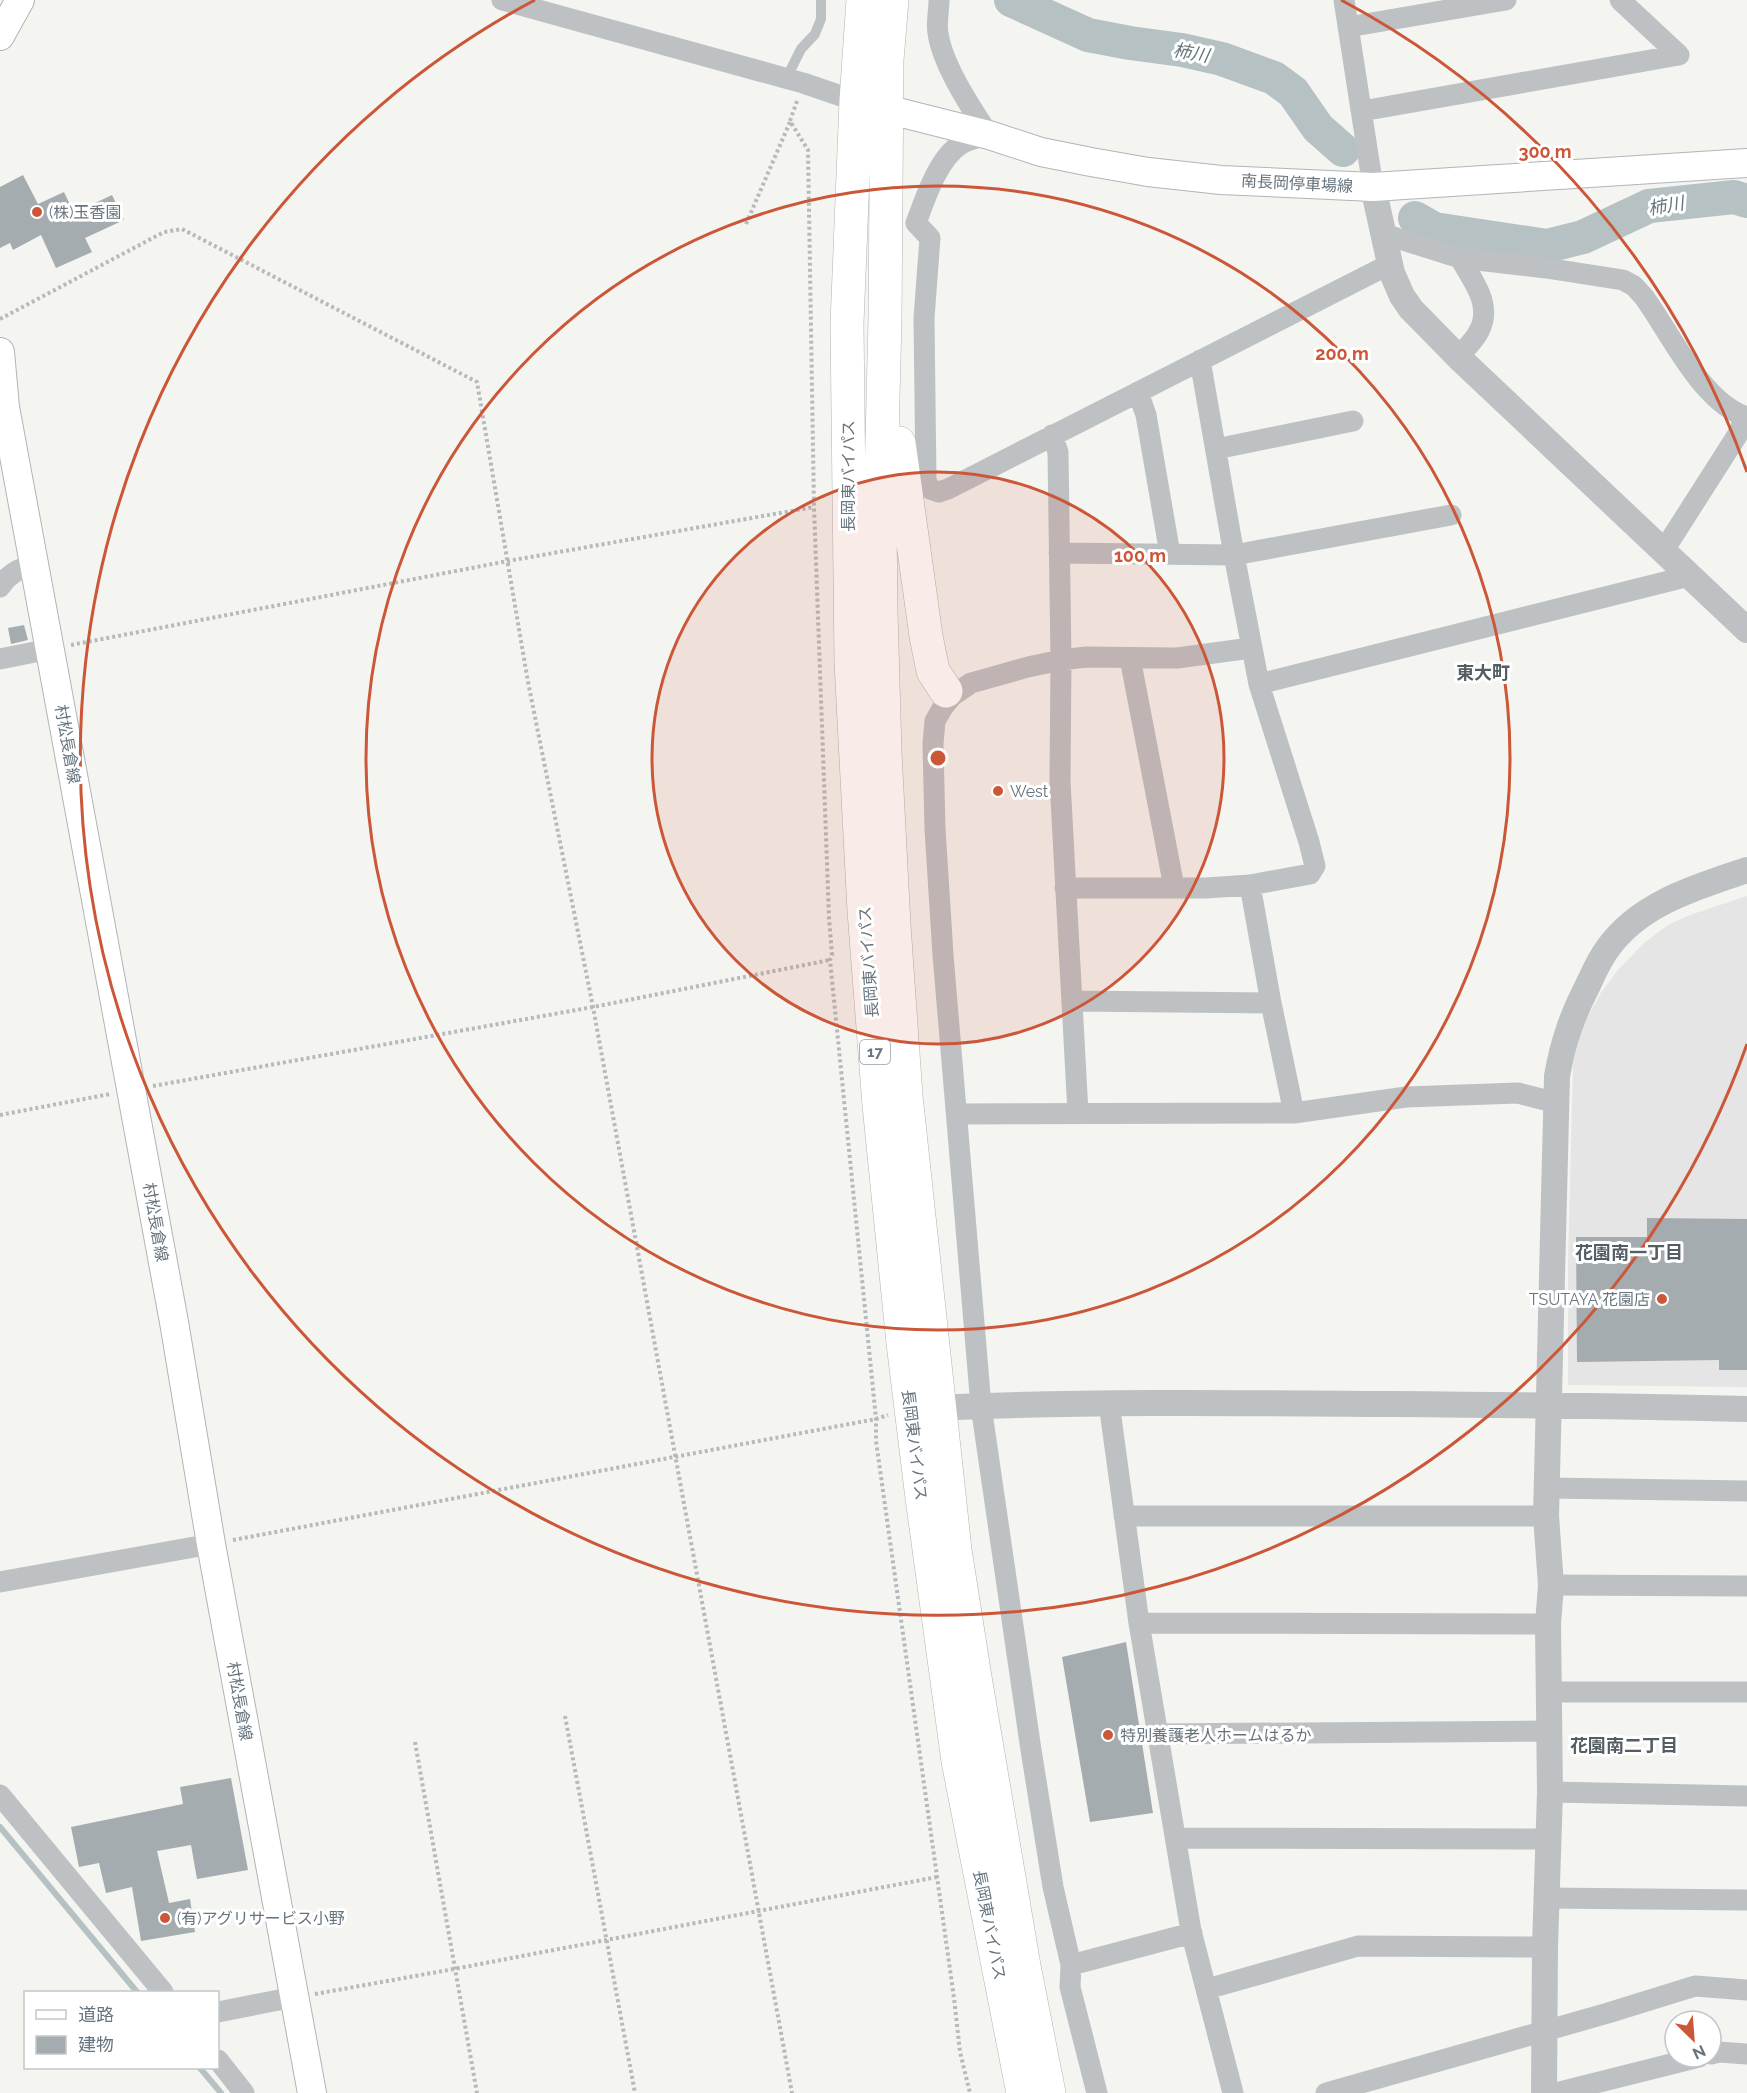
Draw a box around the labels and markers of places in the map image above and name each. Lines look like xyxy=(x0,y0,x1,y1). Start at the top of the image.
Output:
place label: (株)玉香園 xyxy=(49,203,122,222)
marker: (株)玉香園 xyxy=(30,205,44,219)
centre of rings xyxy=(928,748,948,768)
place label: West xyxy=(1010,782,1049,801)
marker: West xyxy=(991,784,1005,798)
place label: TSUTAYA 花園店 xyxy=(1529,1290,1650,1309)
marker: TSUTAYA 花園店 xyxy=(1655,1292,1669,1306)
place label: 特別養護老人ホームはるか xyxy=(1120,1726,1312,1745)
marker: 特別養護老人ホームはるか xyxy=(1101,1728,1115,1742)
place label: (有)アグリサービス小野 xyxy=(177,1909,345,1928)
marker: (有)アグリサービス小野 xyxy=(158,1911,172,1925)

